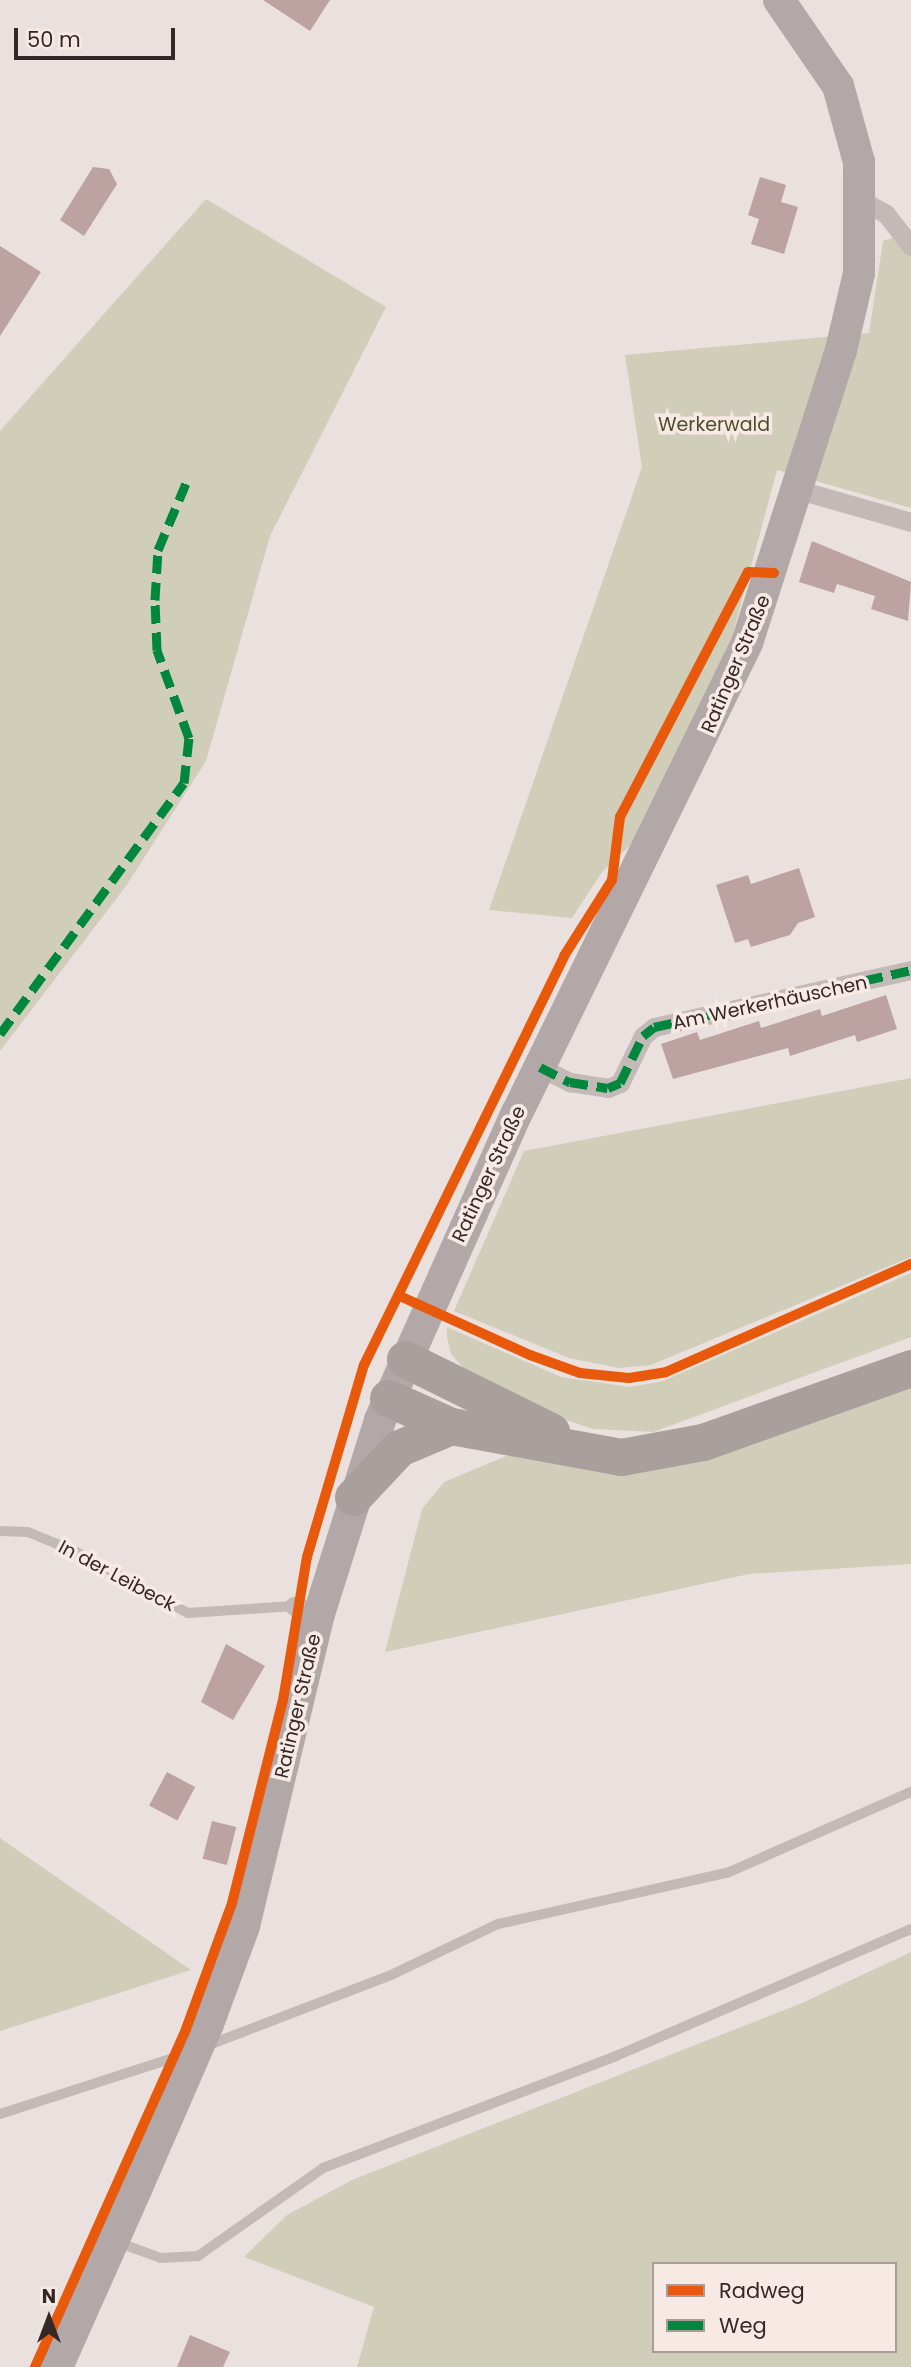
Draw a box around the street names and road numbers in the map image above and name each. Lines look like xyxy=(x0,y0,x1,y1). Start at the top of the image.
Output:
street label: Ratinger Straße xyxy=(697,592,775,736)
street label: Am Werkerhäuschen xyxy=(671,971,869,1035)
street label: Ratinger Straße xyxy=(447,1102,531,1246)
street label: In der Leibeck xyxy=(55,1536,179,1616)
street label: Ratinger Straße xyxy=(270,1632,326,1780)

